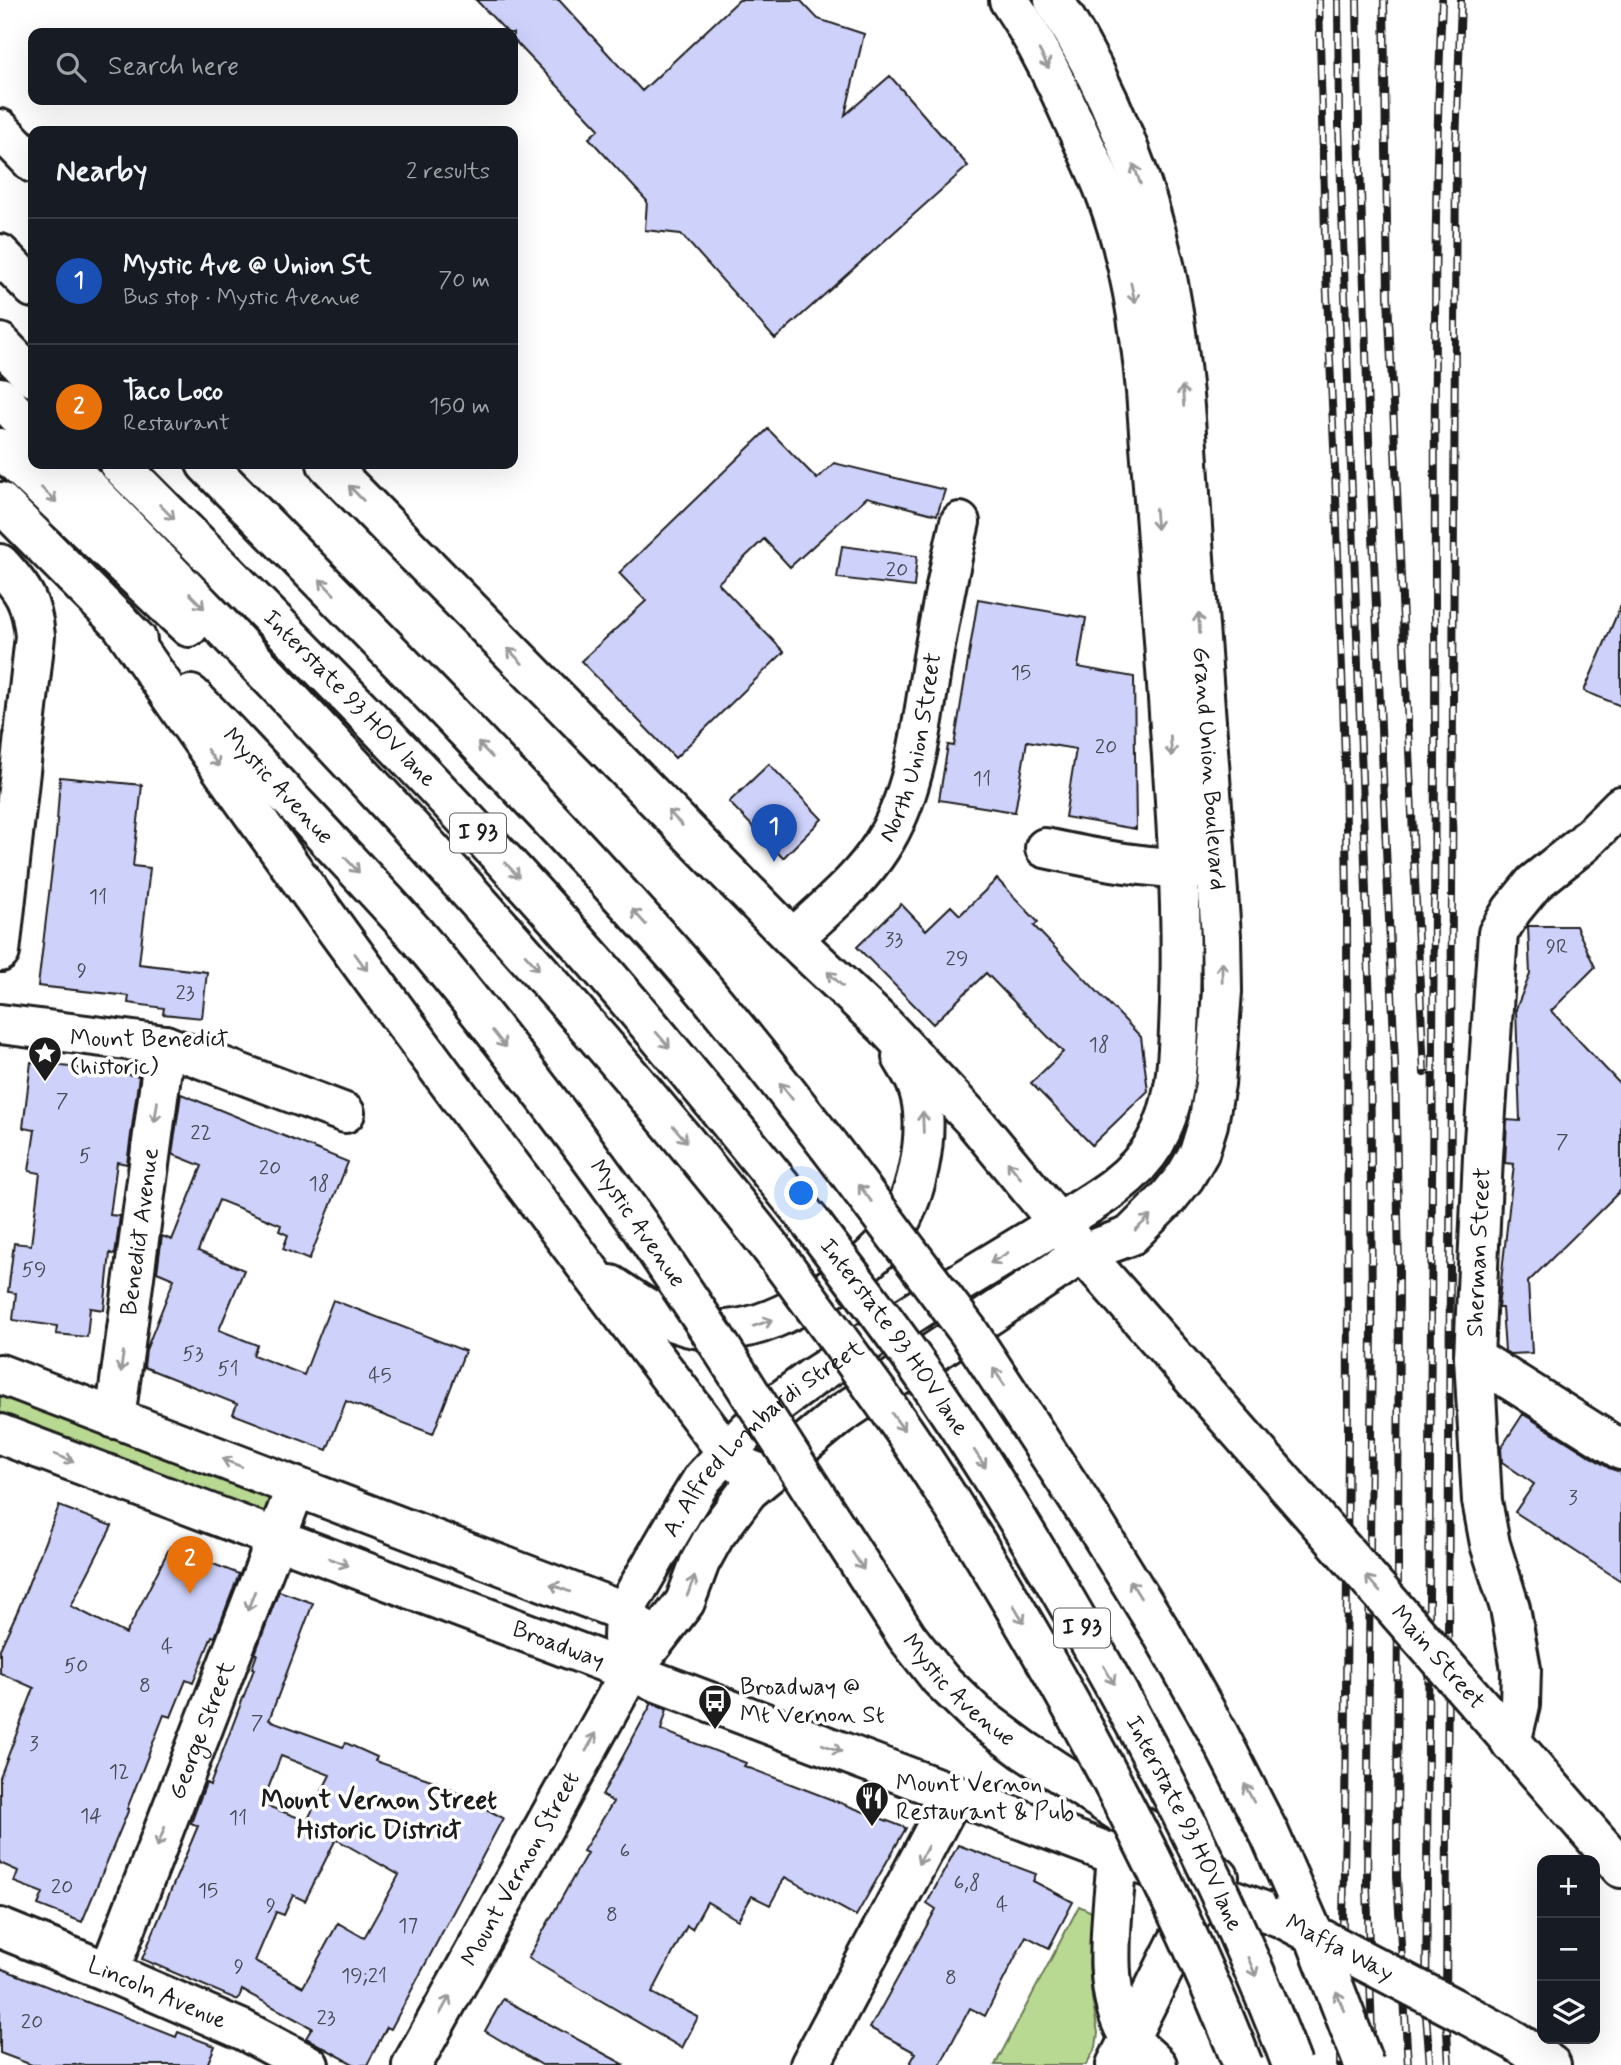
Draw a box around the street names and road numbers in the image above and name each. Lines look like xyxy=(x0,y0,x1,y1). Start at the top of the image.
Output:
street label: Interstate 93 HOV lane xyxy=(256,603,443,794)
street label: Grand Union Boulevard xyxy=(1185,645,1233,891)
street label: North Union Street xyxy=(872,650,949,848)
street label: Mystic Avenue xyxy=(216,721,340,851)
road number: I 93 xyxy=(450,814,506,852)
street label: Benedict Avenue xyxy=(113,1146,167,1317)
street label: Mystic Avenue xyxy=(582,1154,692,1294)
street label: Sherman Street xyxy=(1459,1167,1498,1338)
street label: Interstate 93 HOV lane xyxy=(813,1232,976,1442)
street label: A. Alfred Lombardi Street xyxy=(655,1333,870,1543)
street label: Main Street xyxy=(1384,1599,1492,1716)
road number: I 93 xyxy=(1054,1609,1110,1648)
street label: Broadway xyxy=(508,1613,609,1676)
street label: Mystic Avenue xyxy=(895,1627,1022,1754)
street label: George Street xyxy=(161,1657,243,1804)
street label: Interstate 93 HOV lane xyxy=(1118,1710,1250,1936)
street label: Mount Vernon Street xyxy=(454,1766,587,1972)
street label: Maffa Way xyxy=(1280,1907,1399,1989)
street label: Lincoln Avenue xyxy=(83,1950,231,2036)

